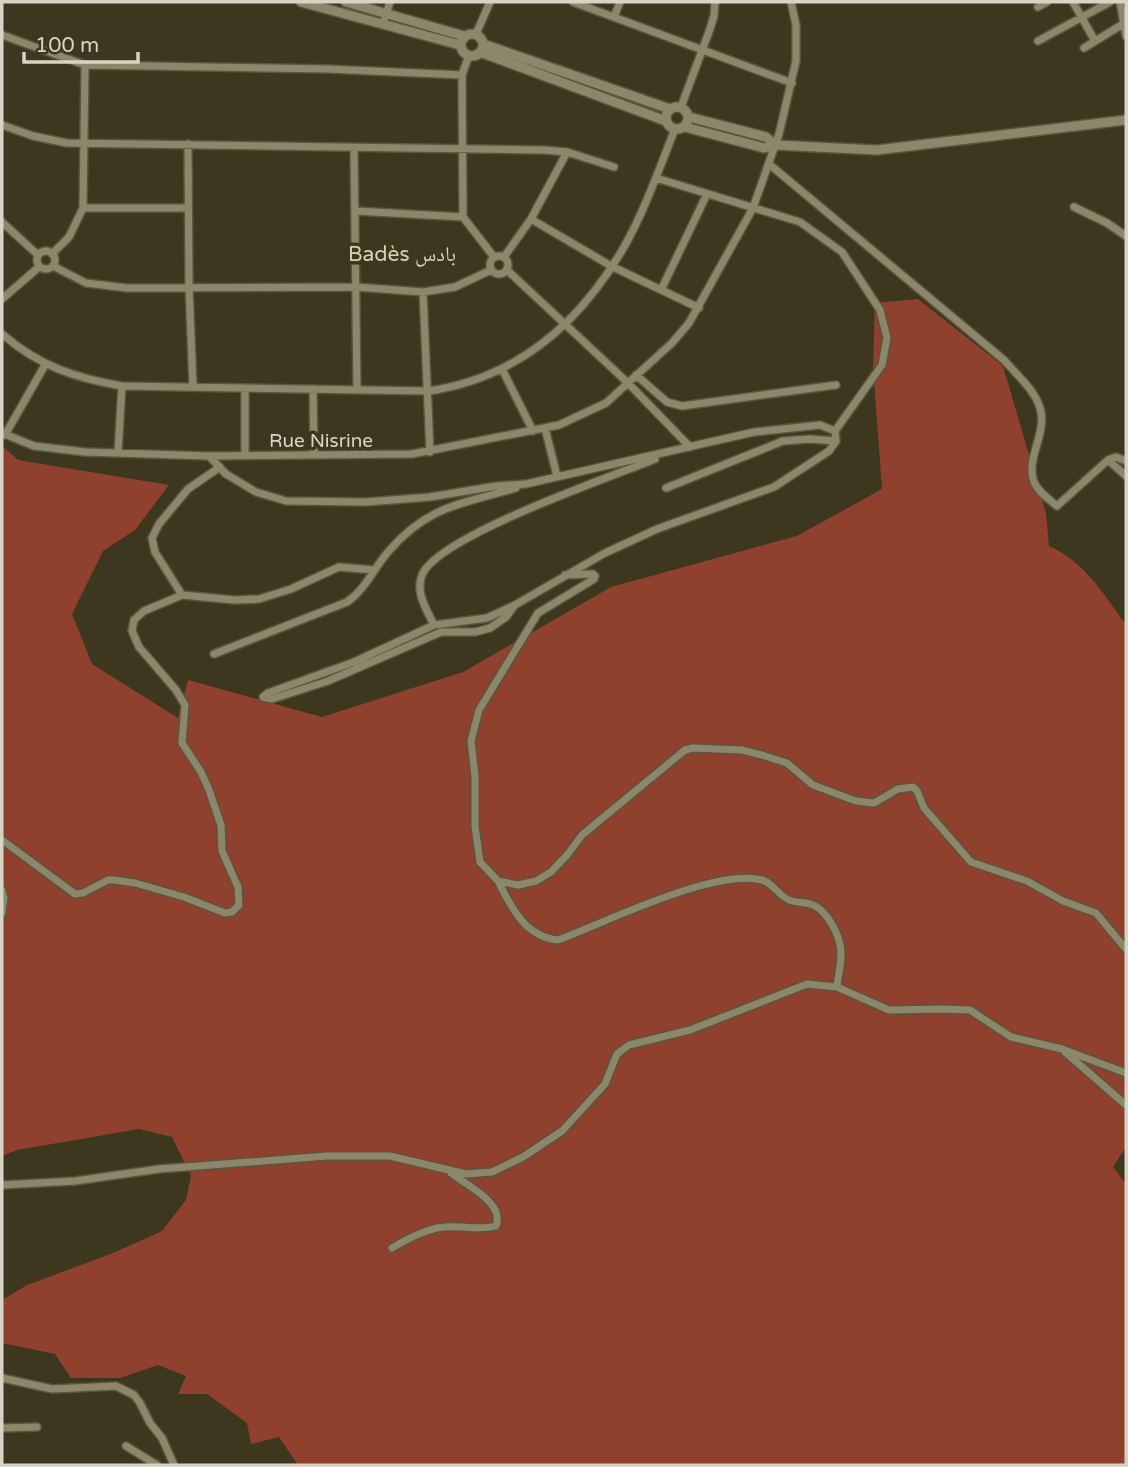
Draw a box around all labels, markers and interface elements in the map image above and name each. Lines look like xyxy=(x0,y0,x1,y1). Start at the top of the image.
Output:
scale bar xyxy=(24,21,138,65)
text: 100 m xyxy=(35,33,99,58)
district label: Badès بادس xyxy=(348,242,456,267)
street label: Rue Nisrine xyxy=(269,430,373,452)

